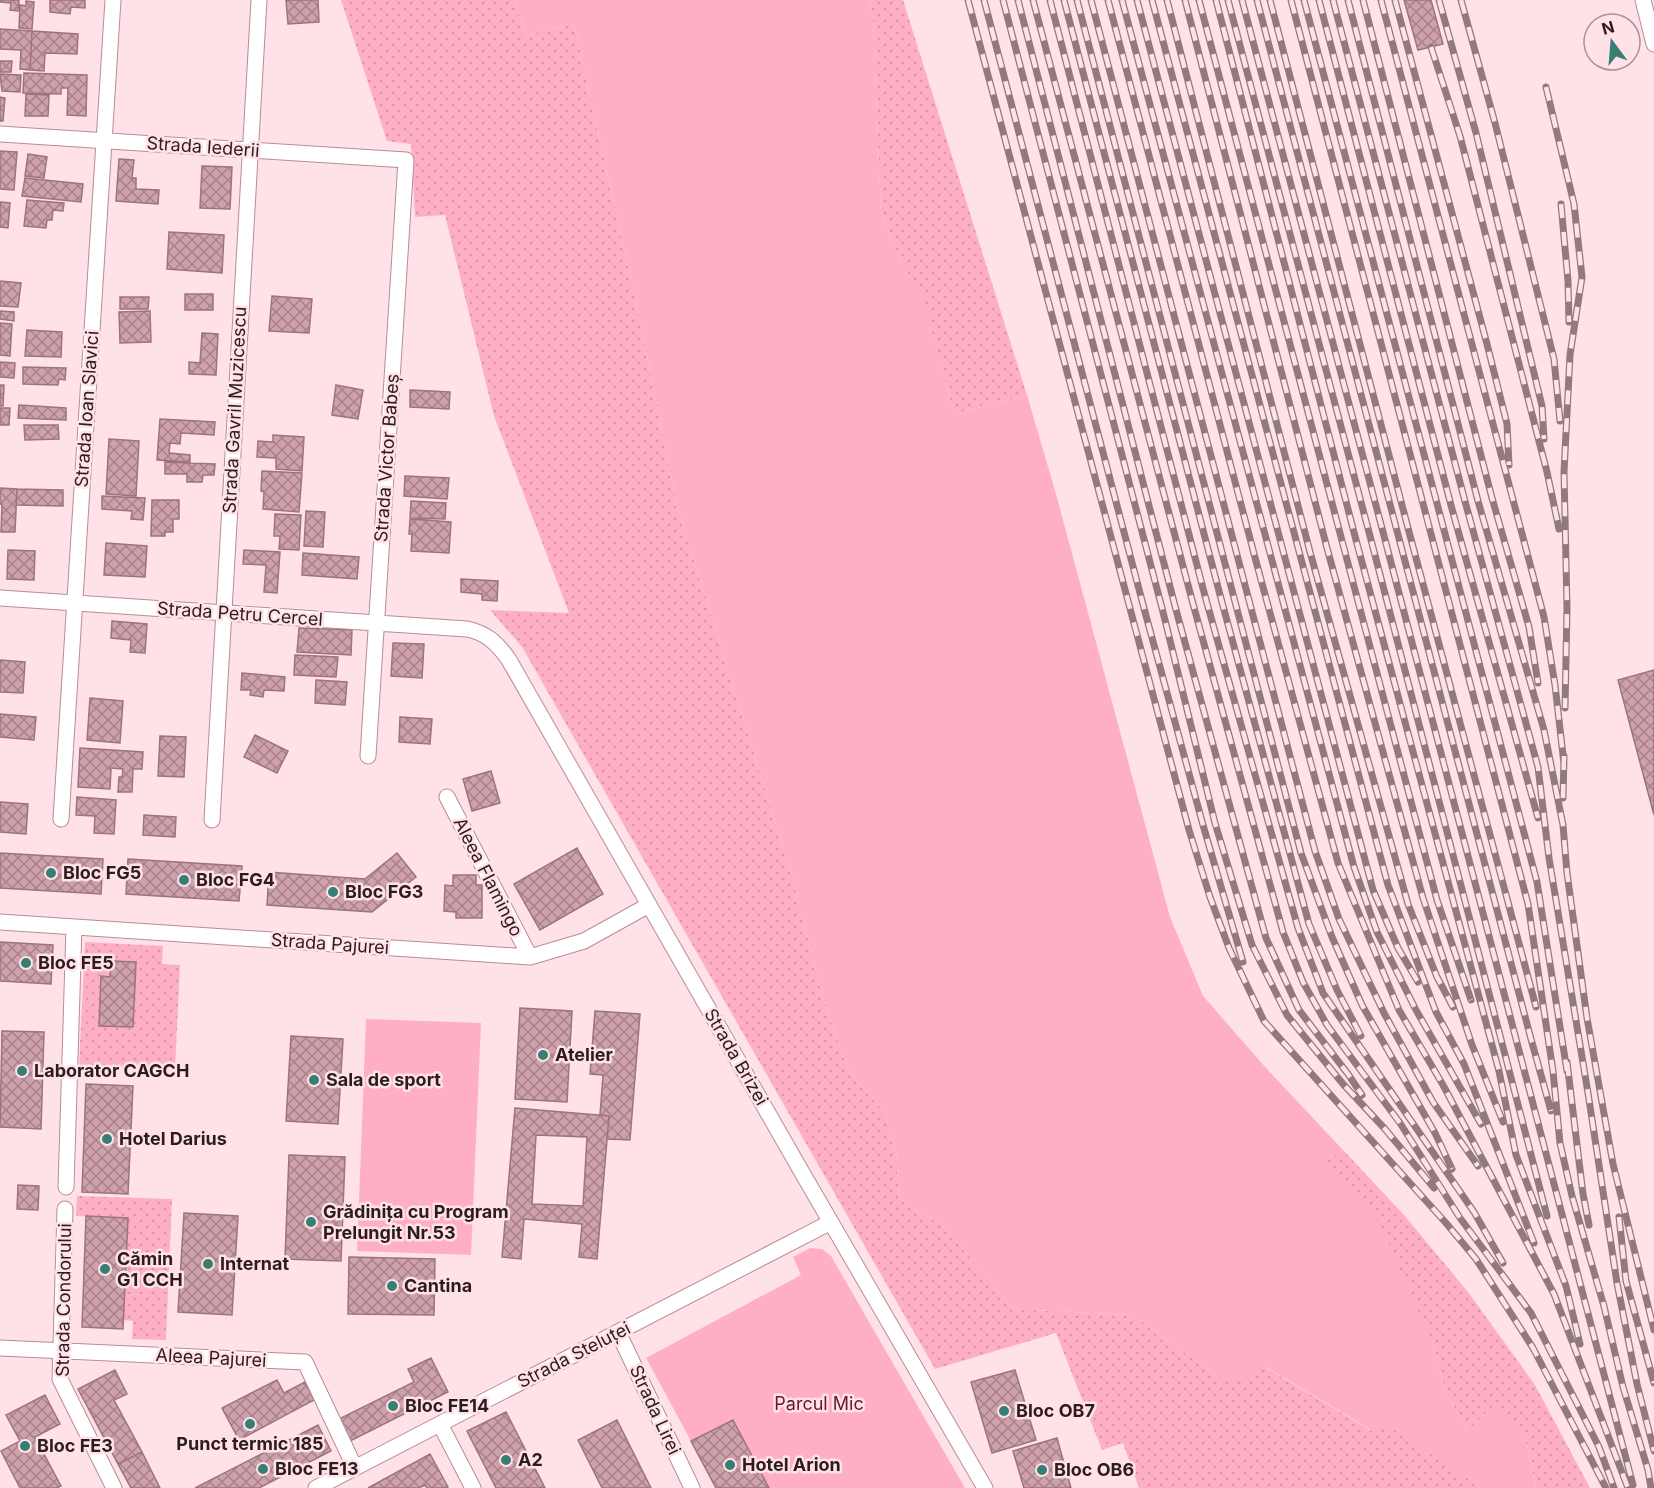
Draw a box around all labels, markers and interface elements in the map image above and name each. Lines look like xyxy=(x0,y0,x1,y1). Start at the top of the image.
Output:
north arrow xyxy=(1582,12,1642,72)
text: N xyxy=(1599,16,1616,39)
street label: Strada Iederii xyxy=(146,132,260,161)
street label: Strada Gavril Muzicescu xyxy=(219,306,250,514)
street label: Strada Ioan Slavici xyxy=(71,330,102,488)
street label: Strada Victor Babeș xyxy=(370,373,404,543)
street label: Strada Petru Cercel xyxy=(156,597,324,630)
street label: Aleea Flamingo xyxy=(449,814,527,940)
place label: Bloc FG5 xyxy=(63,862,141,883)
marker: Bloc FG5 xyxy=(44,866,58,880)
place label: Bloc FG4 xyxy=(196,869,275,890)
marker: Bloc FG4 xyxy=(177,873,191,887)
place label: Bloc FG3 xyxy=(345,881,423,902)
marker: Bloc FG3 xyxy=(326,885,340,899)
street label: Strada Pajurei xyxy=(270,929,390,958)
place label: Bloc FE5 xyxy=(38,952,114,973)
marker: Bloc FE5 xyxy=(19,956,33,970)
street label: Strada Brizei xyxy=(700,1005,773,1109)
place label: Atelier xyxy=(555,1044,613,1065)
marker: Atelier xyxy=(536,1048,550,1062)
place label: Laborator CAGCH xyxy=(34,1060,189,1081)
marker: Laborator CAGCH xyxy=(15,1064,29,1078)
place label: Sala de sport xyxy=(326,1069,441,1090)
marker: Sala de sport xyxy=(307,1073,321,1087)
place label: Hotel Darius xyxy=(119,1128,227,1149)
marker: Hotel Darius xyxy=(100,1132,114,1146)
place label: Grădinița cu Program Prelungit Nr.53 xyxy=(323,1201,509,1243)
marker: Grădinița cu Program Prelungit Nr.53 xyxy=(304,1215,318,1229)
street label: Strada Condorului xyxy=(52,1223,75,1377)
place label: Cămin G1 CCH xyxy=(117,1248,183,1290)
place label: Internat xyxy=(220,1253,290,1274)
marker: Internat xyxy=(201,1257,215,1271)
marker: Cămin G1 CCH xyxy=(98,1262,112,1276)
place label: Cantina xyxy=(404,1275,472,1296)
marker: Cantina xyxy=(385,1279,399,1293)
street label: Strada Steluței xyxy=(514,1317,634,1393)
street label: Aleea Pajurei xyxy=(155,1344,267,1371)
street label: Strada Lirei xyxy=(626,1362,685,1458)
park label: Parcul Mic xyxy=(774,1393,864,1414)
place label: Bloc FE14 xyxy=(405,1395,489,1416)
marker: Bloc FE14 xyxy=(386,1399,400,1413)
place label: Bloc OB7 xyxy=(1016,1400,1095,1421)
marker: Bloc OB7 xyxy=(997,1404,1011,1418)
marker: Punct termic 185 xyxy=(243,1417,257,1431)
place label: Punct termic 185 xyxy=(176,1433,324,1454)
place label: Bloc FE3 xyxy=(37,1435,113,1456)
marker: Bloc FE3 xyxy=(18,1439,32,1453)
place label: A2 xyxy=(518,1449,543,1470)
marker: A2 xyxy=(499,1453,513,1467)
place label: Hotel Arion xyxy=(742,1454,841,1475)
place label: Bloc FE13 xyxy=(275,1458,359,1479)
marker: Hotel Arion xyxy=(723,1458,737,1472)
place label: Bloc OB6 xyxy=(1054,1459,1134,1480)
marker: Bloc FE13 xyxy=(256,1462,270,1476)
marker: Bloc OB6 xyxy=(1035,1463,1049,1477)

